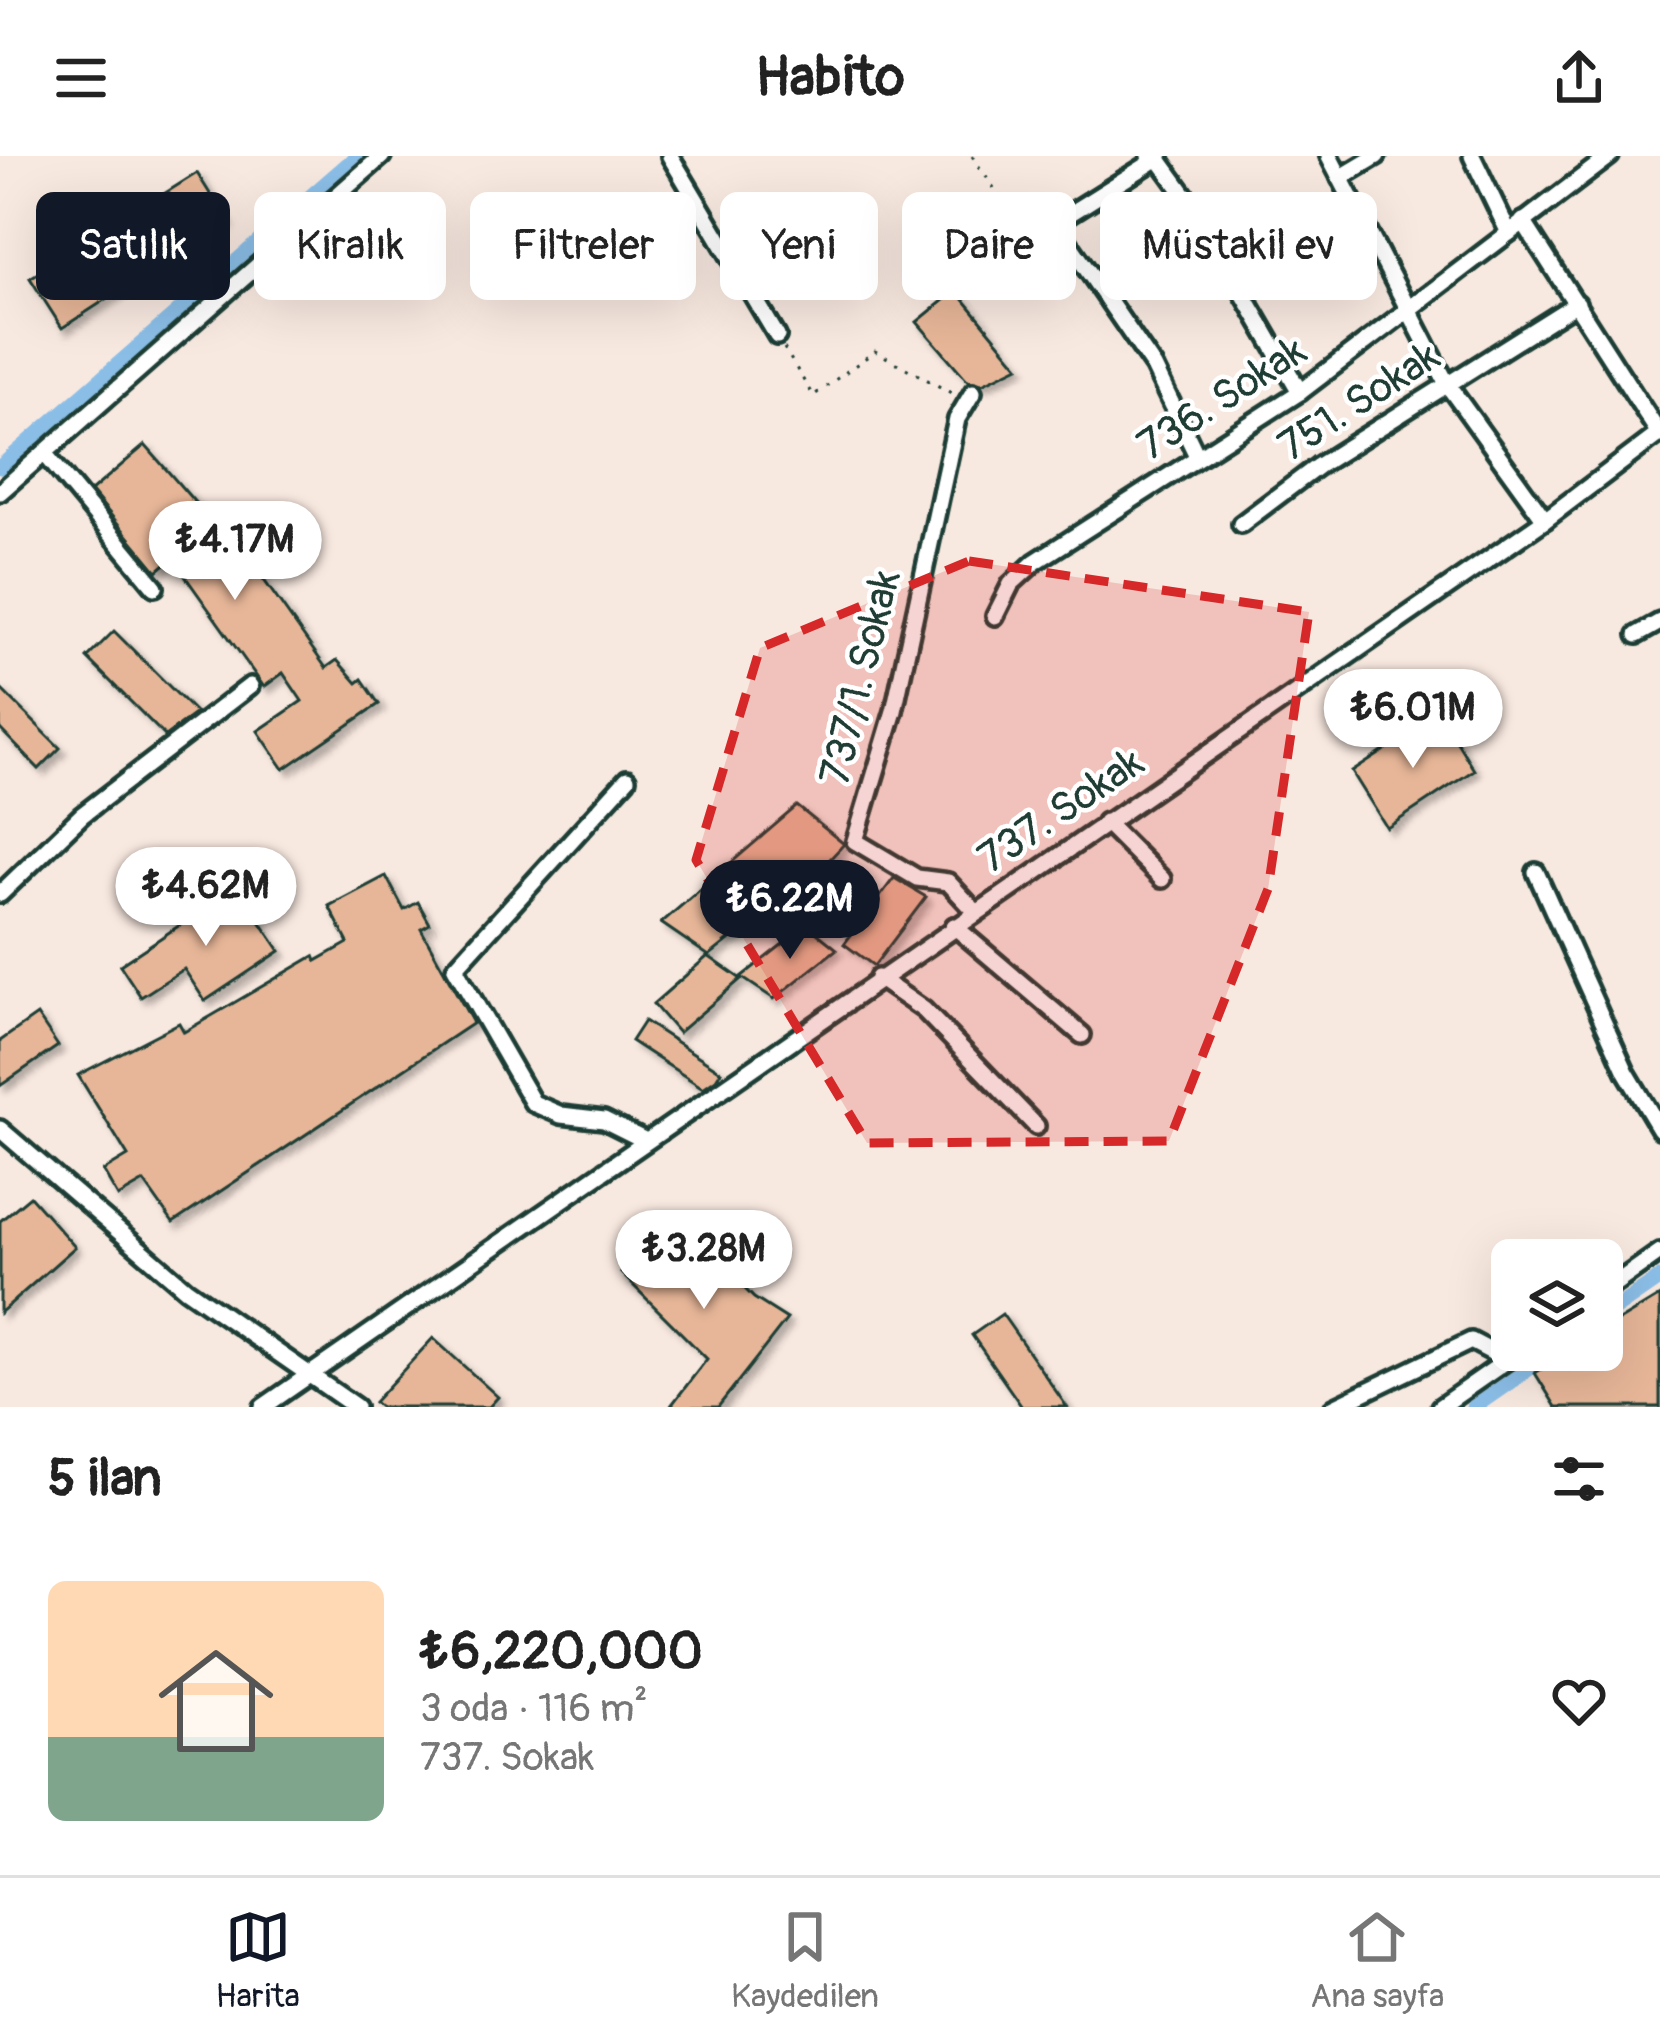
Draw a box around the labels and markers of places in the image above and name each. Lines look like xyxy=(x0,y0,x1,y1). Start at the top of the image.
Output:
pin: ₺4.17M xyxy=(137,501,333,603)
pin: ₺6.01M xyxy=(1315,669,1511,771)
pin: ₺4.62M xyxy=(108,847,304,949)
pin: ₺6.22M xyxy=(692,860,888,962)
pin: ₺3.28M xyxy=(606,1210,802,1312)

